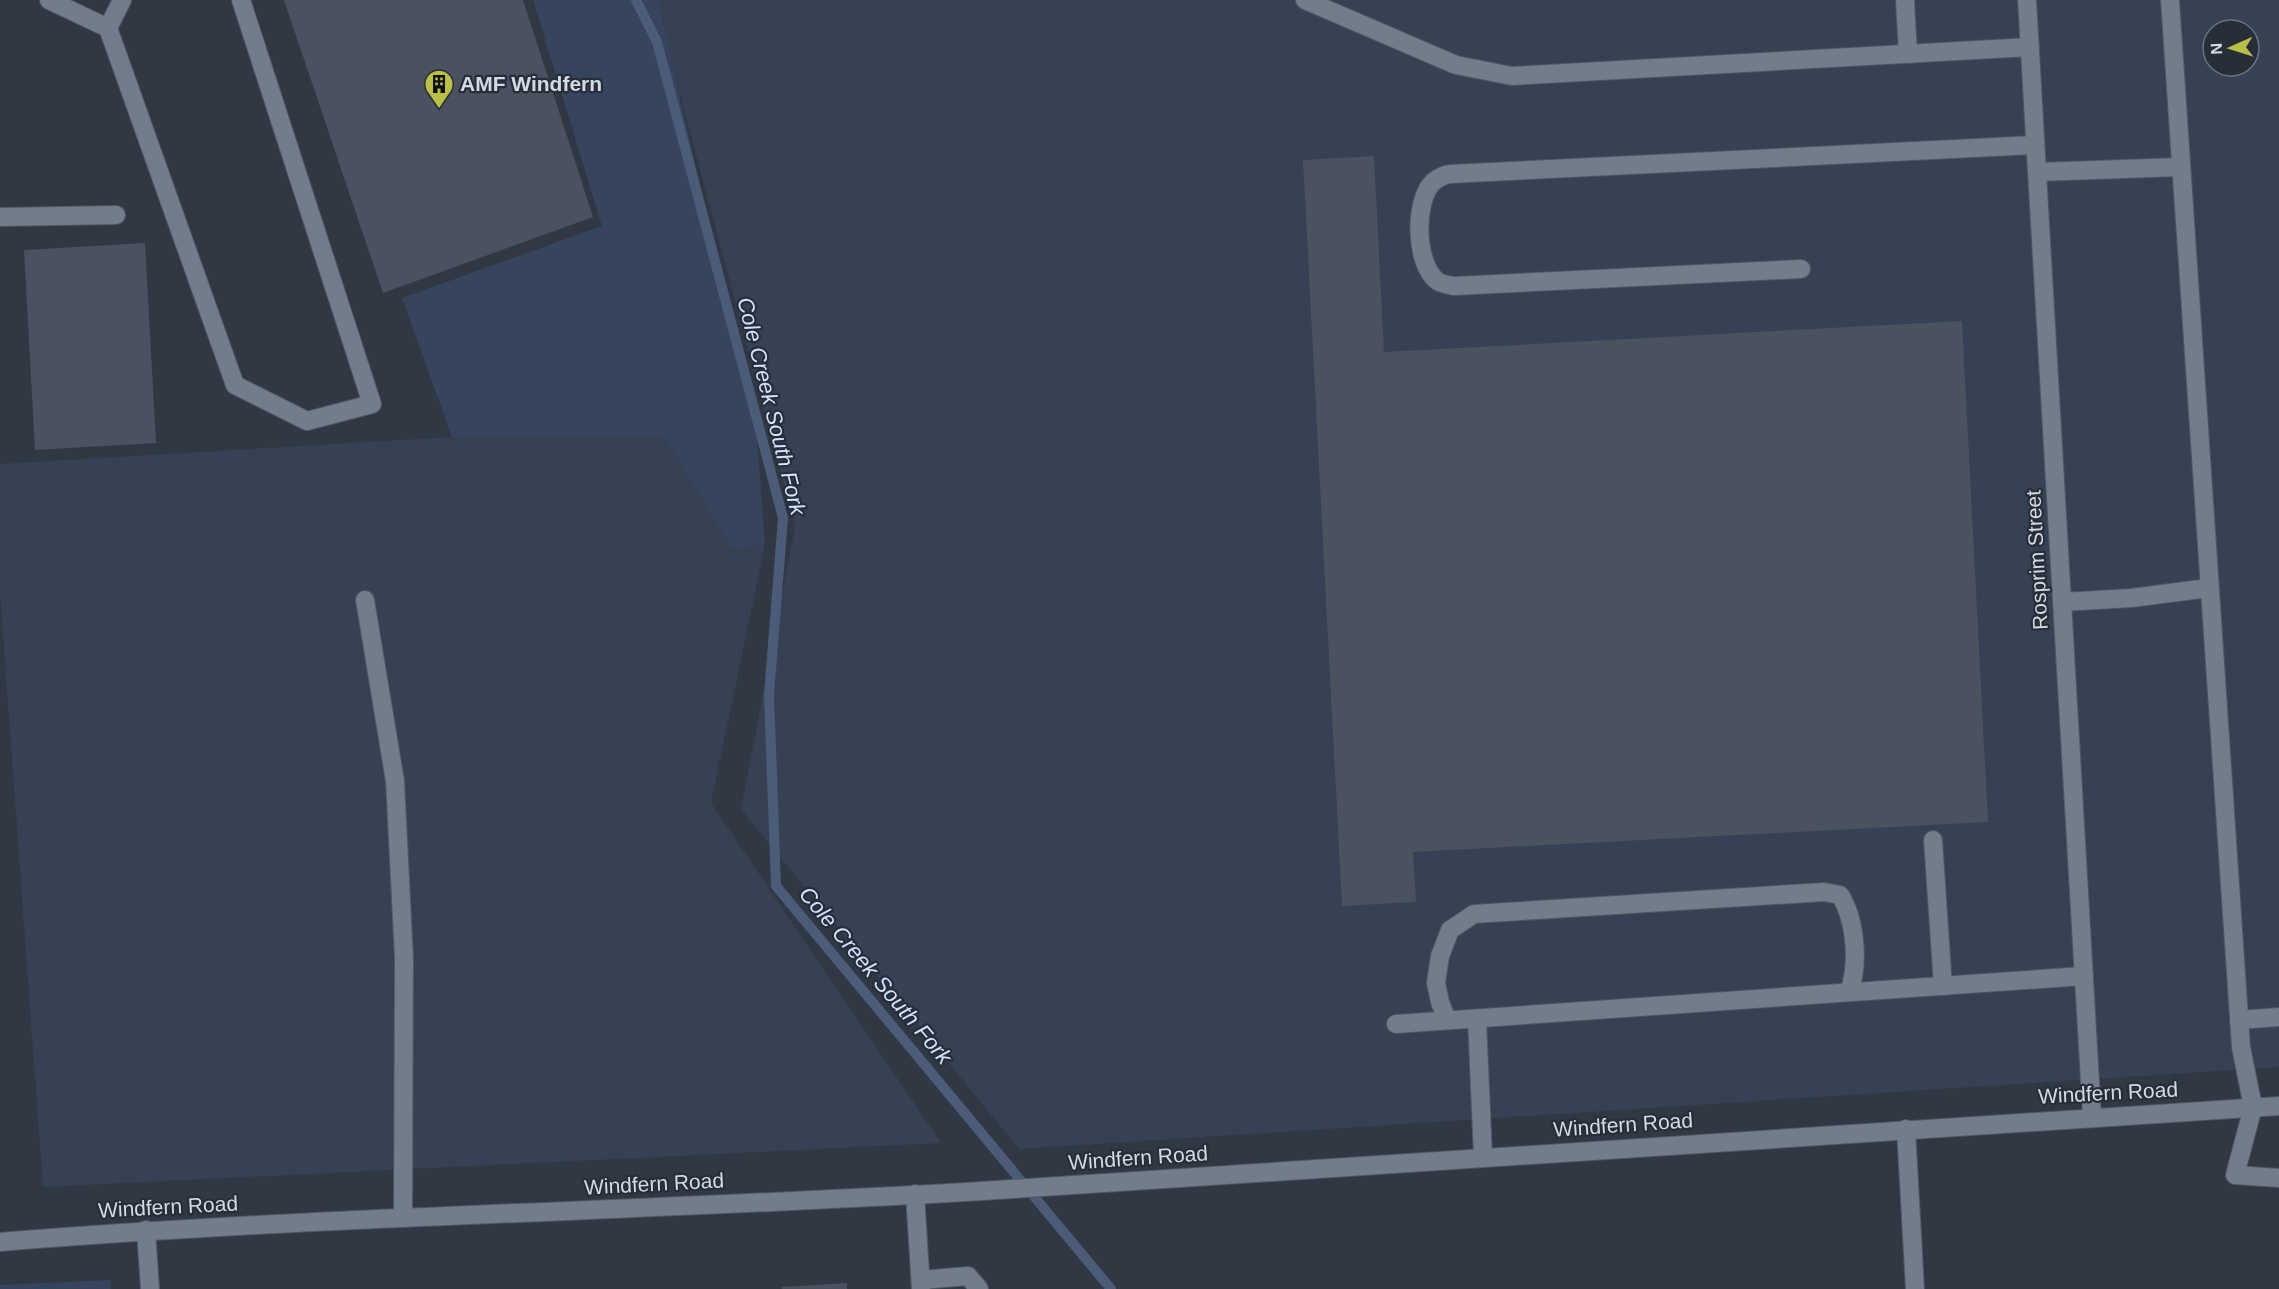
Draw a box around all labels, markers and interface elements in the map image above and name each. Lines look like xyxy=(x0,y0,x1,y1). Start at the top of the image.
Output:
north arrow xyxy=(2201,18,2261,78)
text: N xyxy=(2208,43,2225,55)
building icon: AMF Windfern xyxy=(423,68,455,110)
place label: AMF Windfern xyxy=(460,72,602,95)
water label: Cole Creek South Fork xyxy=(732,295,811,519)
street label: Rosprim Street xyxy=(2021,489,2052,631)
water label: Cole Creek South Fork xyxy=(794,882,958,1070)
street label: Windfern Road xyxy=(2037,1077,2179,1108)
street label: Windfern Road xyxy=(1552,1108,1694,1141)
street label: Windfern Road xyxy=(1067,1141,1209,1174)
street label: Windfern Road xyxy=(583,1168,725,1199)
street label: Windfern Road xyxy=(97,1191,239,1222)

